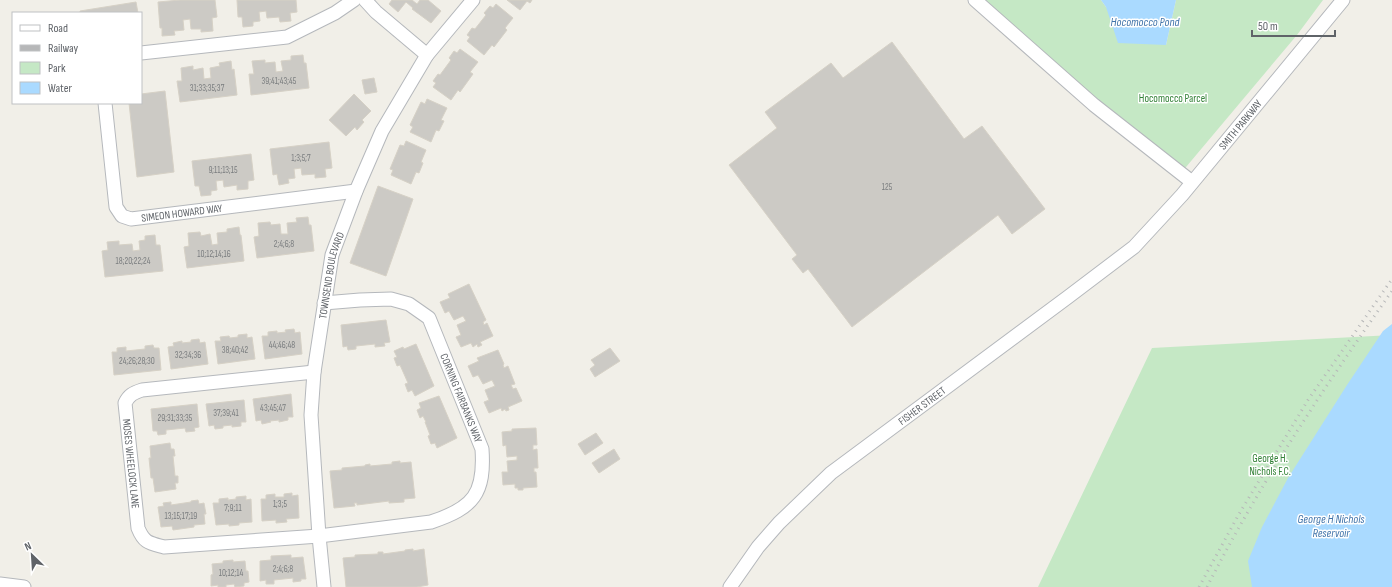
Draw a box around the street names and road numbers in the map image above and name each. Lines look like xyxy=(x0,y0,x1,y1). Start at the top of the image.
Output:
street label: SMITH PARKWAY xyxy=(1216,97,1265,152)
street label: SIMEON HOWARD WAY xyxy=(141,201,223,224)
street label: TOWNSEND BOULEVARD xyxy=(316,230,347,320)
street label: CORNING FAIRBANKS WAY xyxy=(437,352,485,445)
street label: FISHER STREET xyxy=(895,383,949,427)
street label: MOSES WHEELOCK LANE xyxy=(120,418,142,509)

